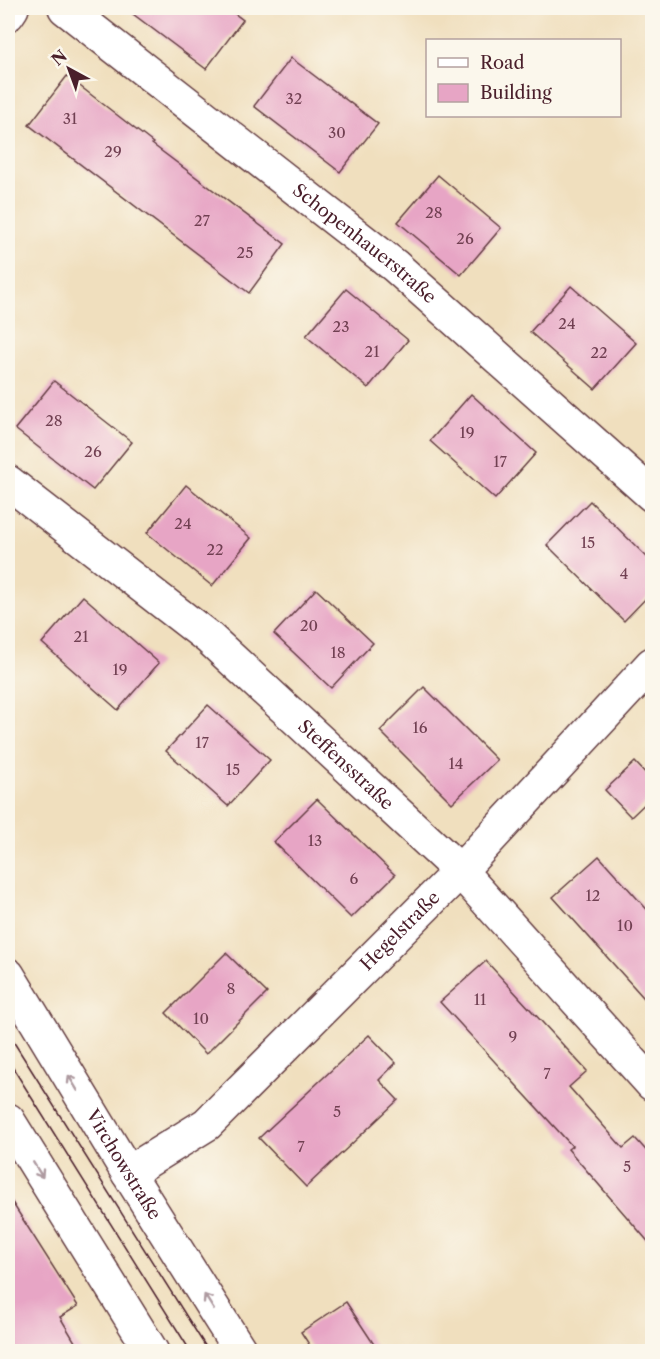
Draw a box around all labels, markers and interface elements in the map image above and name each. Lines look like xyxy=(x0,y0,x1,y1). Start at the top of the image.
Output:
north arrow xyxy=(39,39,99,99)
legend xyxy=(426,39,621,117)
text: N xyxy=(47,46,71,70)
text: Road xyxy=(480,52,525,74)
text: Building xyxy=(480,82,552,104)
house number: 32 xyxy=(286,89,302,108)
house number: 31 xyxy=(63,109,78,128)
house number: 30 xyxy=(328,123,346,142)
house number: 29 xyxy=(104,142,122,161)
street label: Schopenhauerstraße xyxy=(288,179,441,308)
house number: 28 xyxy=(425,203,443,222)
house number: 27 xyxy=(194,211,211,230)
house number: 26 xyxy=(456,229,474,248)
house number: 25 xyxy=(237,243,253,262)
house number: 24 xyxy=(558,314,576,333)
house number: 23 xyxy=(333,317,349,336)
house number: 21 xyxy=(365,342,380,361)
house number: 22 xyxy=(590,343,608,362)
house number: 28 xyxy=(45,411,63,430)
house number: 19 xyxy=(459,423,475,442)
house number: 26 xyxy=(84,442,102,461)
house number: 17 xyxy=(493,452,507,471)
house number: 24 xyxy=(174,514,192,533)
house number: 15 xyxy=(581,533,595,552)
house number: 22 xyxy=(206,540,224,559)
house number: 4 xyxy=(620,564,628,583)
house number: 20 xyxy=(300,616,318,635)
house number: 21 xyxy=(74,627,89,646)
house number: 18 xyxy=(330,643,346,662)
house number: 19 xyxy=(112,660,128,679)
street label: Steffensstraße xyxy=(293,715,398,815)
house number: 16 xyxy=(412,718,428,737)
house number: 17 xyxy=(195,733,209,752)
house number: 14 xyxy=(449,754,463,773)
house number: 15 xyxy=(226,760,240,779)
house number: 13 xyxy=(308,831,322,850)
house number: 6 xyxy=(350,869,359,888)
street label: Hegelstraße xyxy=(356,886,445,975)
house number: 12 xyxy=(586,886,600,905)
house number: 10 xyxy=(617,916,633,935)
house number: 8 xyxy=(227,979,236,998)
house number: 11 xyxy=(474,990,487,1009)
house number: 10 xyxy=(193,1009,209,1028)
house number: 9 xyxy=(509,1027,517,1046)
house number: 7 xyxy=(543,1064,551,1083)
one-way arrow xyxy=(66,1075,78,1092)
house number: 5 xyxy=(333,1102,341,1121)
street label: Virchowstraße xyxy=(81,1105,166,1224)
house number: 7 xyxy=(297,1137,305,1156)
house number: 5 xyxy=(623,1157,631,1176)
one-way arrow xyxy=(32,1161,45,1178)
one-way arrow xyxy=(203,1294,215,1311)

